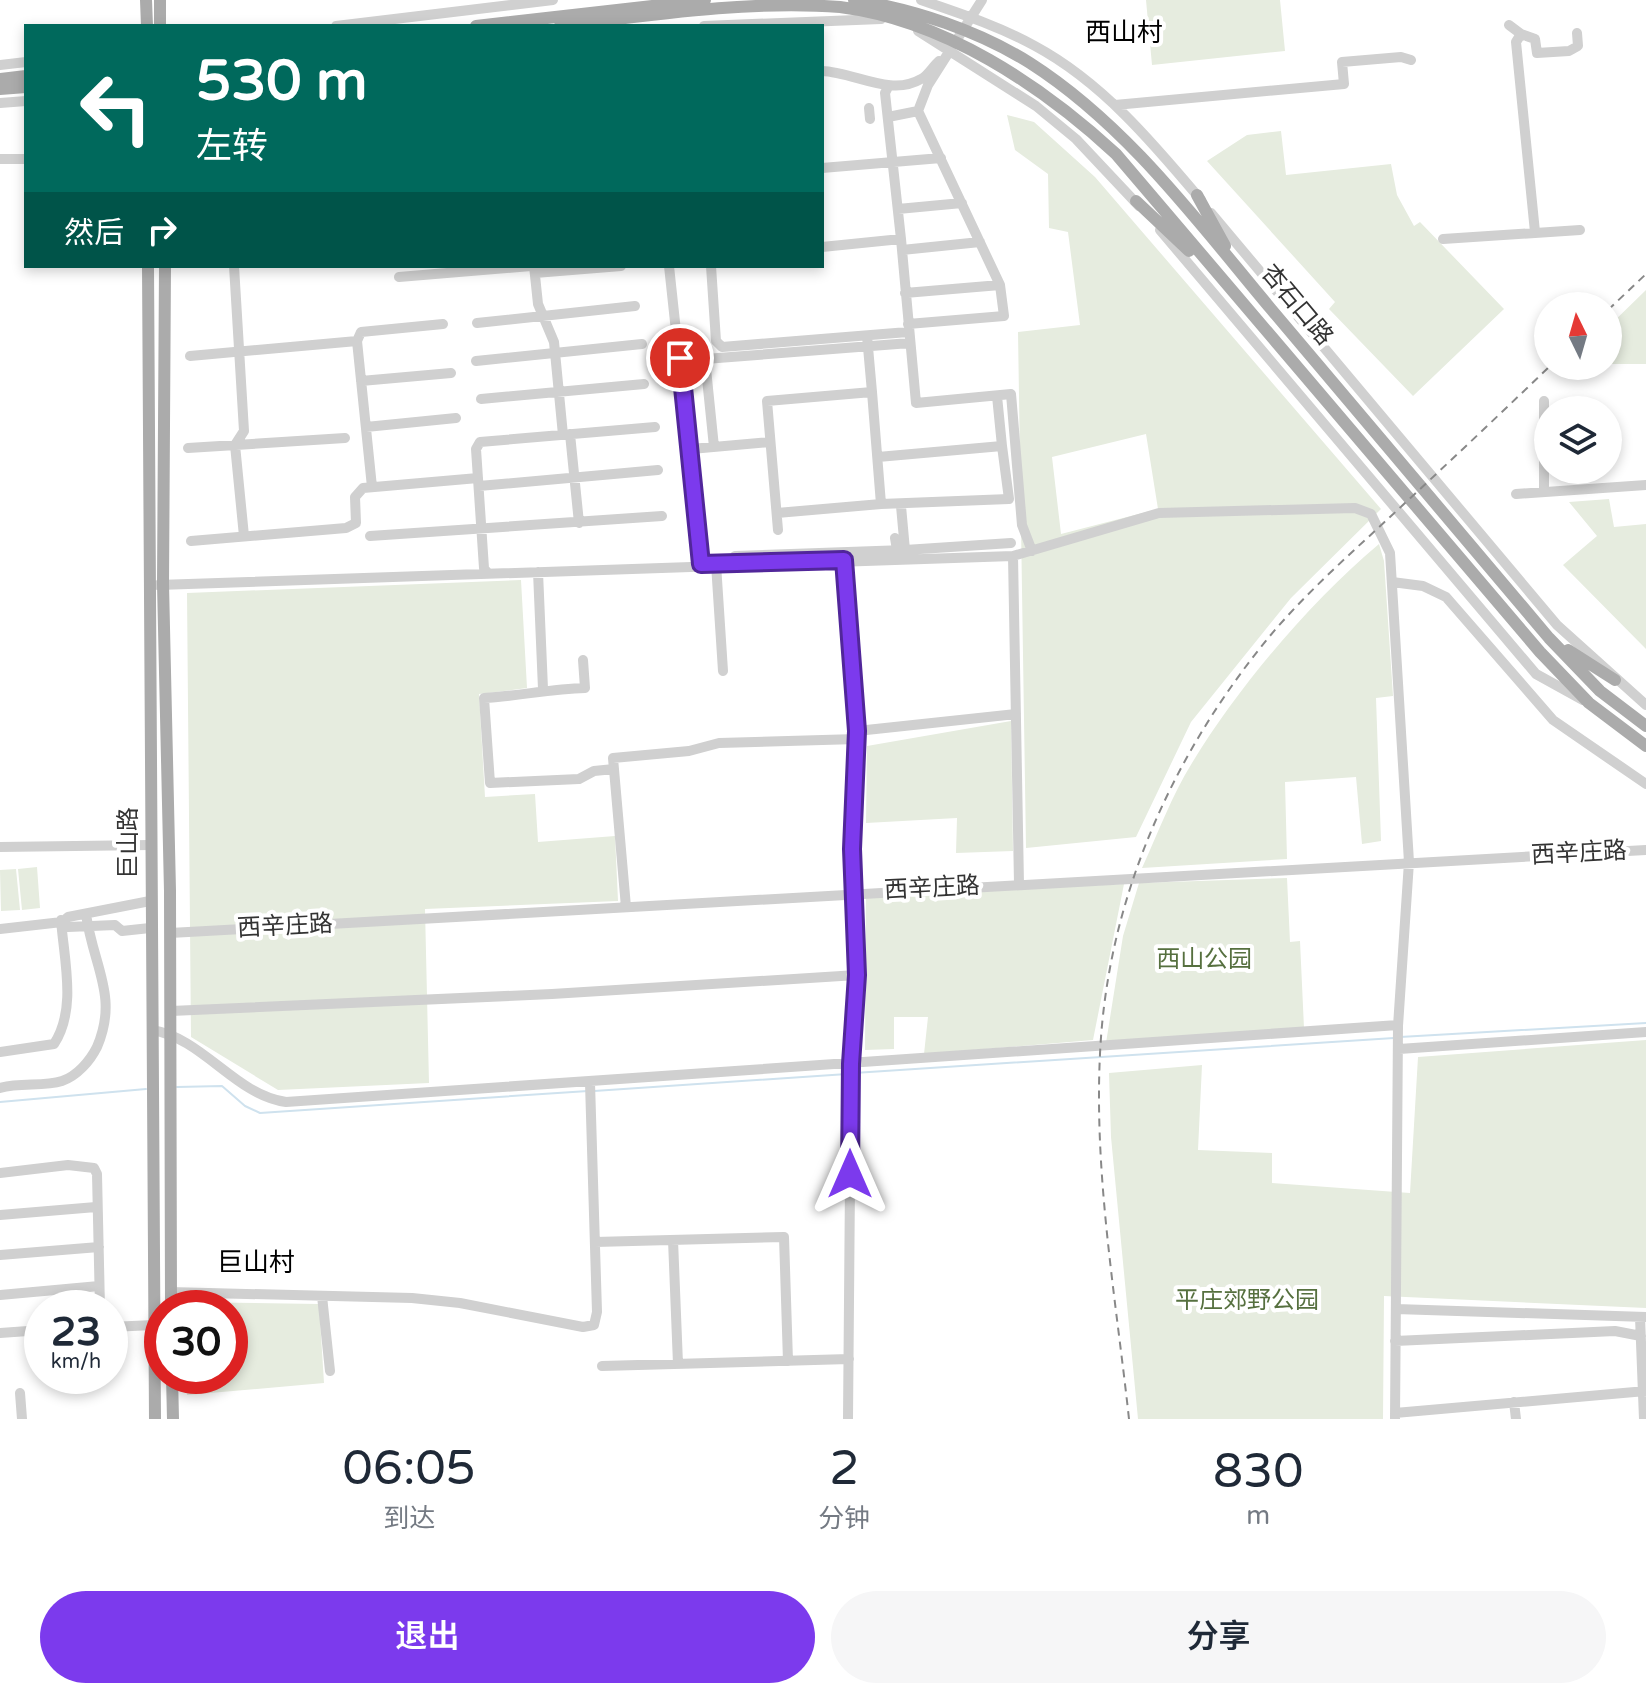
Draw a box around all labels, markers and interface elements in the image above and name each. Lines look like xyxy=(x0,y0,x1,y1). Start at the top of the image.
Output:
district label: 西山村 xyxy=(1085,17,1163,48)
text: 530 m xyxy=(196,48,367,115)
icon: left xyxy=(64,56,168,160)
text: 左转 xyxy=(196,125,268,168)
icon: right xyxy=(140,208,184,252)
text: 然后 xyxy=(64,215,124,252)
street label: 杏石口路 xyxy=(1255,259,1339,351)
north arrow xyxy=(1534,292,1622,380)
map controls xyxy=(1534,292,1622,484)
pin xyxy=(646,324,714,392)
icon: arrive xyxy=(658,336,702,380)
button: layers xyxy=(1534,396,1622,484)
street label: 巨山路 xyxy=(114,807,143,879)
street label: 西辛庄路 xyxy=(1530,836,1628,870)
street label: 西辛庄路 xyxy=(883,871,981,905)
street label: 西辛庄路 xyxy=(236,909,334,943)
park label: 西山公园 xyxy=(1156,945,1252,974)
position arrow xyxy=(808,1132,892,1216)
district label: 巨山村 xyxy=(217,1247,295,1278)
park label: 平庄郊野公园 xyxy=(1175,1286,1319,1315)
speed limit sign: 30 xyxy=(144,1290,248,1394)
text: 23 xyxy=(51,1308,101,1356)
text: km/h xyxy=(51,1350,101,1374)
text: 06:05 xyxy=(343,1440,476,1498)
text: 2 xyxy=(829,1440,859,1498)
text: 830 xyxy=(1213,1443,1303,1501)
text: m xyxy=(1246,1500,1270,1531)
text: 到达 xyxy=(383,1503,435,1534)
text: 分钟 xyxy=(818,1503,870,1534)
button: 退出 xyxy=(40,1591,815,1683)
button: 分享 xyxy=(831,1591,1606,1683)

